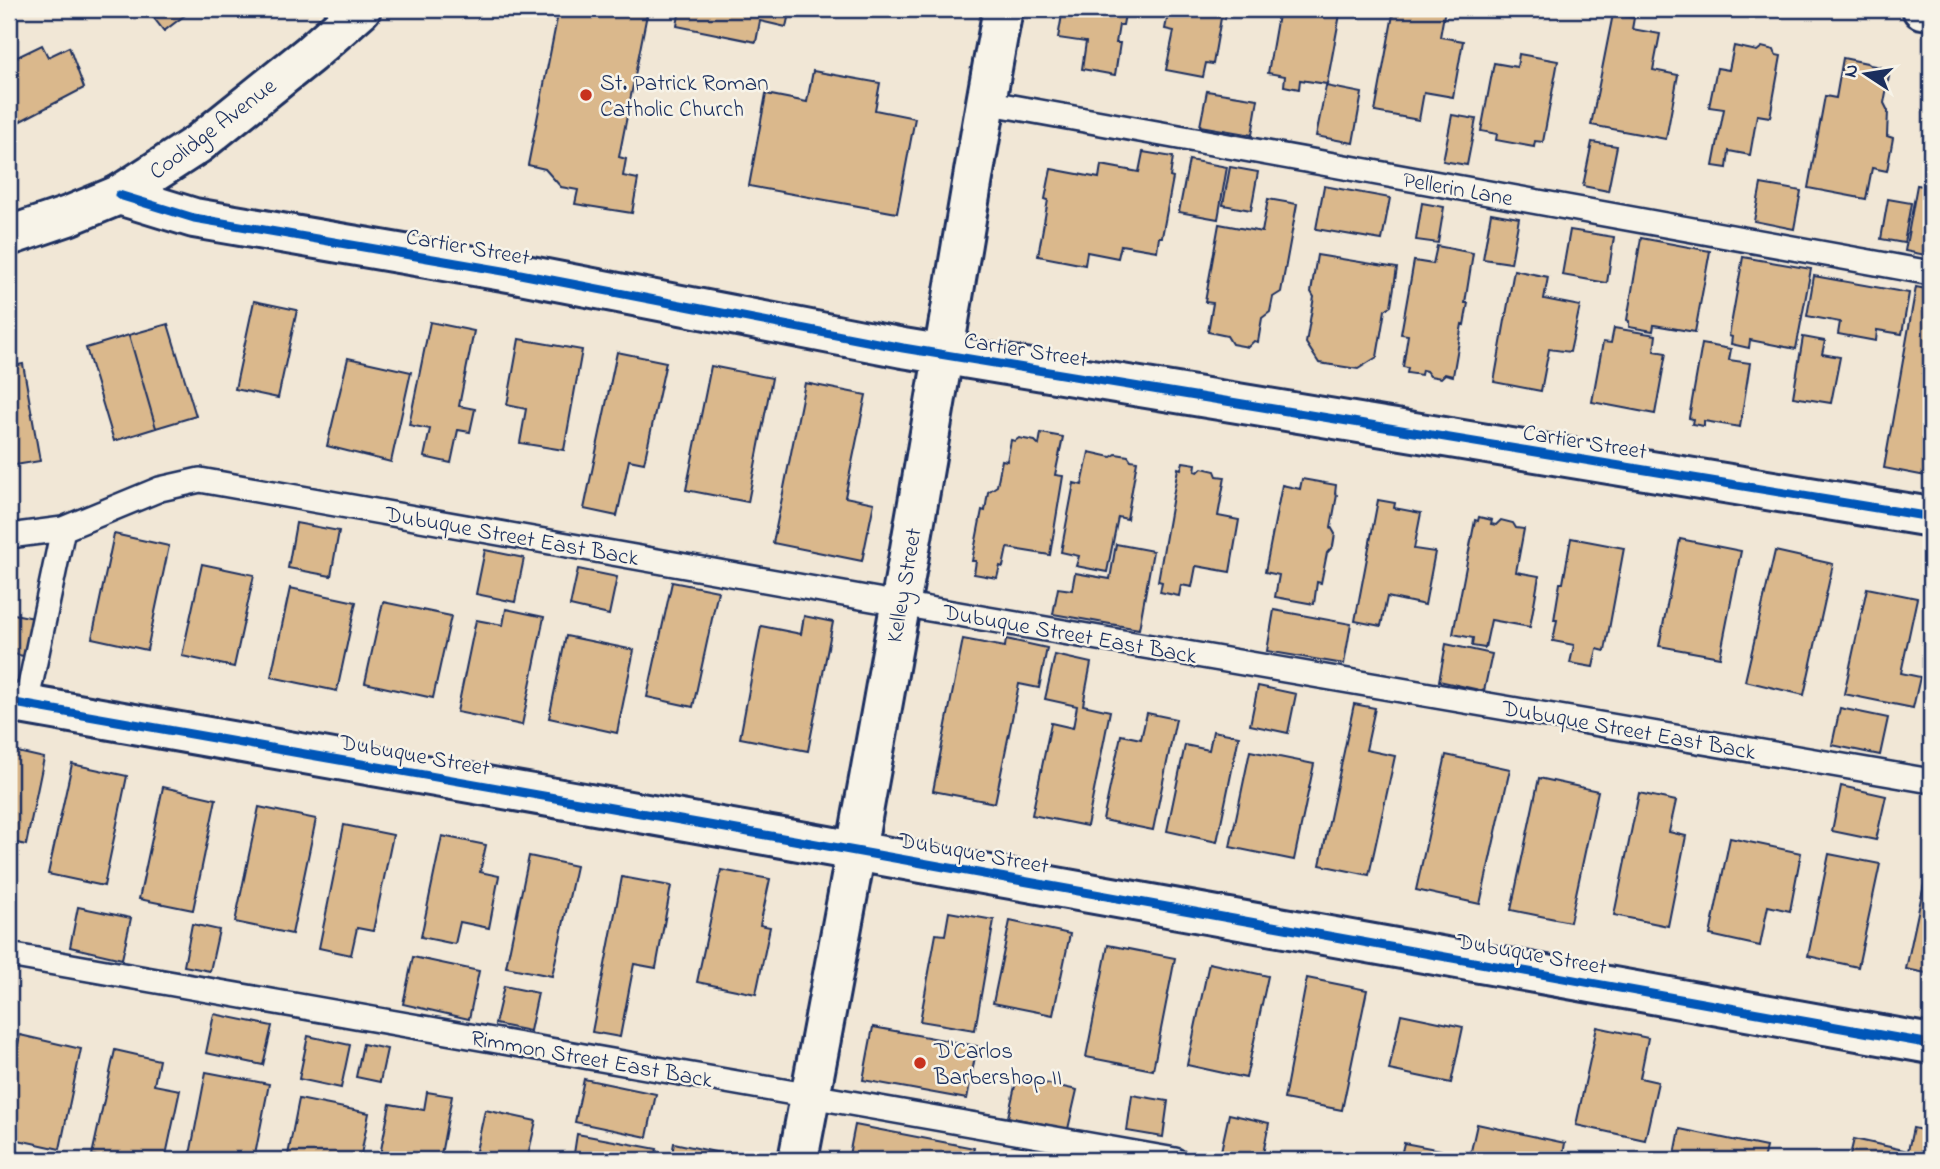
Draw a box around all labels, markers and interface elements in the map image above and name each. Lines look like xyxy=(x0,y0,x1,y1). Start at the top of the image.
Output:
north arrow xyxy=(1832,38,1902,108)
text: N xyxy=(1837,62,1866,80)
place label: St. Patrick Roman Catholic Church xyxy=(600,68,769,127)
street label: Coolidge Avenue xyxy=(143,71,285,190)
marker: St. Patrick Roman Catholic Church xyxy=(578,87,594,103)
street label: Pellerin Lane xyxy=(1400,165,1516,216)
street label: Cartier Street xyxy=(403,221,532,276)
street label: Cartier Street xyxy=(961,325,1090,378)
street label: Cartier Street xyxy=(1520,417,1649,470)
street label: Dubuque Street East Back xyxy=(381,499,642,576)
street label: Kelley Street xyxy=(879,525,934,646)
street label: Dubuque Street East Back xyxy=(939,597,1200,674)
street label: Dubuque Street East Back xyxy=(1498,693,1759,770)
street label: Dubuque Street xyxy=(336,727,492,786)
street label: Dubuque Street xyxy=(895,825,1051,884)
street label: Dubuque Street xyxy=(1453,926,1609,985)
street label: Rimmon Street East Back xyxy=(468,1023,716,1098)
place label: D'Carlos Barbershop II xyxy=(933,1036,1062,1095)
marker: D'Carlos Barbershop II xyxy=(912,1055,928,1071)

